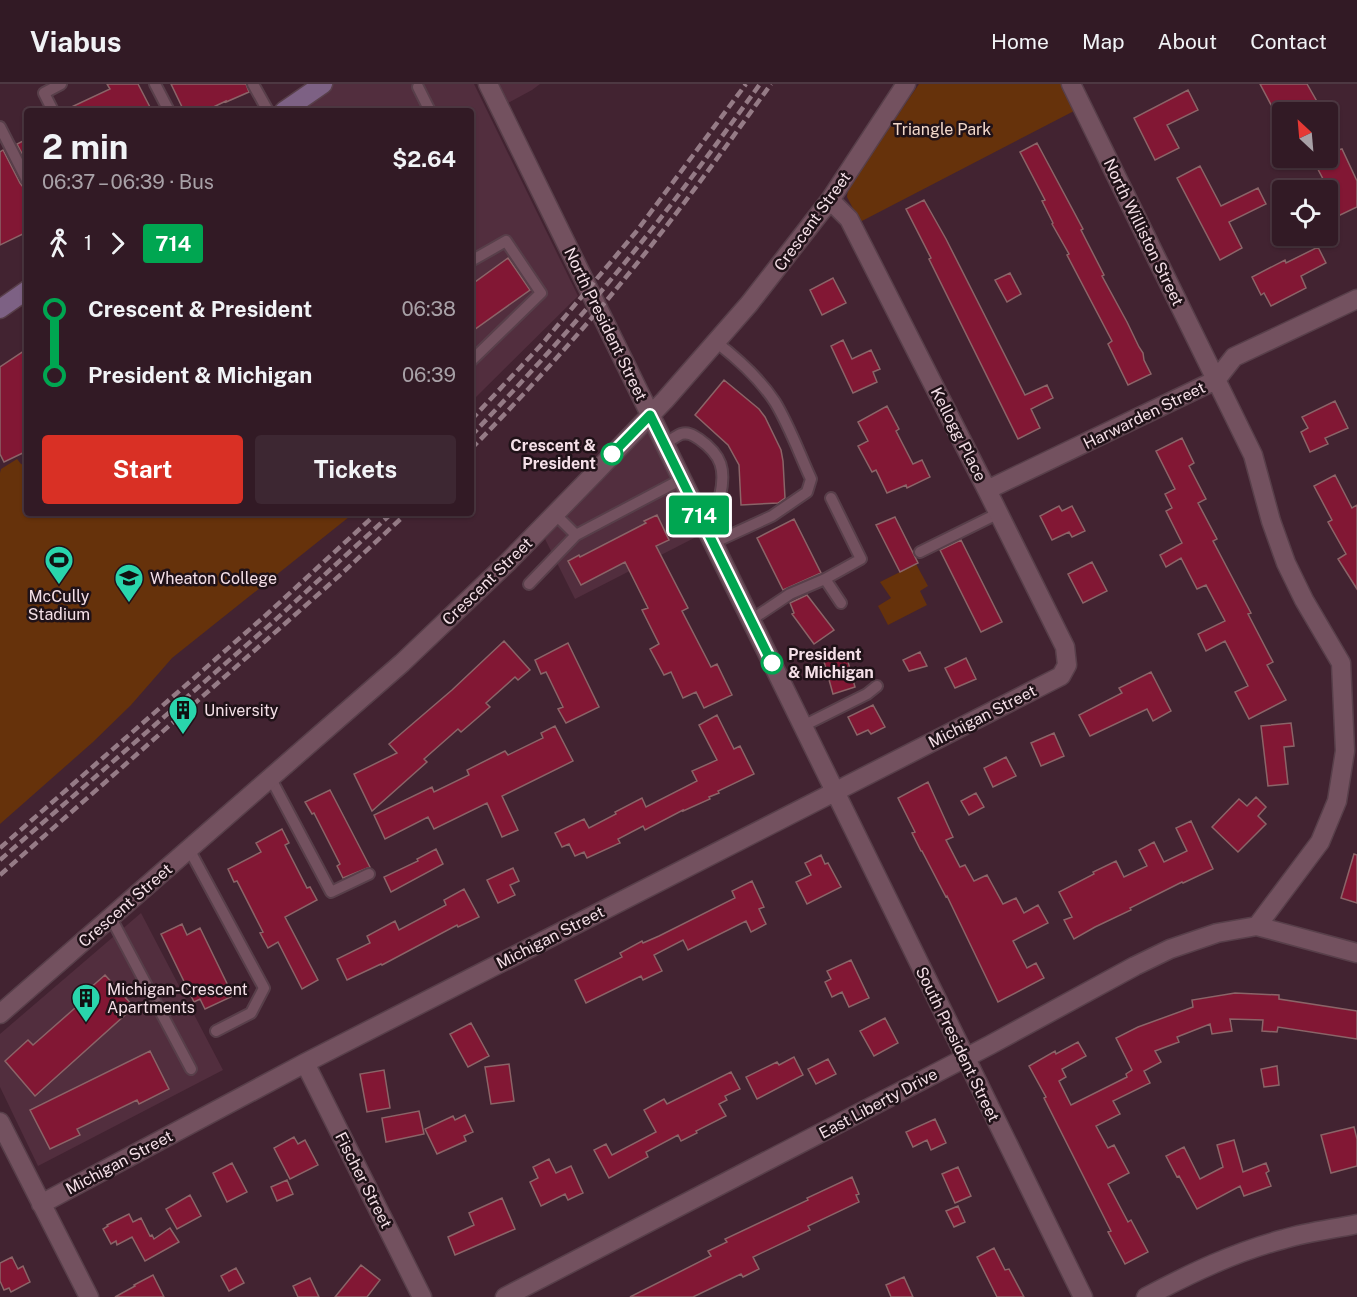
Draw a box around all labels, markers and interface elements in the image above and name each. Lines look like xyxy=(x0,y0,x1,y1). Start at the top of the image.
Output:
text: Viabus xyxy=(30,25,121,58)
text: Home xyxy=(991,29,1049,54)
text: Map xyxy=(1082,29,1125,54)
text: About xyxy=(1158,29,1217,54)
text: Contact xyxy=(1250,29,1327,54)
north arrow xyxy=(1272,102,1338,168)
map controls xyxy=(1272,102,1338,246)
park label: Triangle Park xyxy=(893,120,991,139)
text: 2 min xyxy=(42,128,128,166)
text: $2.64 xyxy=(392,146,456,172)
street label: North Williston Street xyxy=(1100,155,1187,309)
street label: Crescent Street xyxy=(770,168,855,274)
text: 06:37 – 06:39 · Bus xyxy=(42,170,214,194)
button: locate xyxy=(1272,180,1338,246)
icon: walk xyxy=(42,227,75,260)
icon: forward xyxy=(101,227,134,260)
text: 1 xyxy=(84,231,92,255)
text: 714 xyxy=(155,231,191,256)
street label: North President Street xyxy=(560,245,651,404)
text: Crescent & President xyxy=(88,296,312,322)
text: 06:38 xyxy=(402,297,456,321)
text: President & Michigan xyxy=(88,362,312,388)
text: 06:39 xyxy=(402,363,456,387)
street label: Harwarden Street xyxy=(1080,378,1208,453)
street label: Kellogg Place xyxy=(927,384,990,484)
button: Start xyxy=(42,435,243,504)
button: Tickets xyxy=(255,435,456,504)
place label: Crescent & President xyxy=(510,436,596,473)
marker: Crescent & President xyxy=(601,443,623,465)
line badge: 714 xyxy=(664,496,734,534)
text: 714 xyxy=(681,503,717,528)
street label: Crescent Street xyxy=(438,534,536,629)
sports icon: McCully Stadium xyxy=(43,544,75,586)
school or university icon: Wheaton College xyxy=(113,562,145,604)
place label: Wheaton College xyxy=(150,569,277,588)
place label: McCully Stadium xyxy=(28,587,90,624)
place label: President & Michigan xyxy=(788,645,874,682)
marker: President & Michigan xyxy=(761,652,783,674)
street label: Michigan Street xyxy=(925,681,1039,752)
building icon: University xyxy=(167,694,199,736)
place label: University xyxy=(204,701,279,720)
street label: Crescent Street xyxy=(75,860,176,951)
street label: Michigan Street xyxy=(493,902,607,973)
street label: South President Street xyxy=(912,964,1003,1125)
place label: Michigan-Crescent Apartments xyxy=(107,980,248,1017)
building icon: Michigan-Crescent Apartments xyxy=(70,982,102,1024)
street label: East Liberty Drive xyxy=(816,1064,941,1143)
street label: Michigan Street xyxy=(63,1126,176,1199)
street label: Fischer Street xyxy=(331,1129,396,1231)

